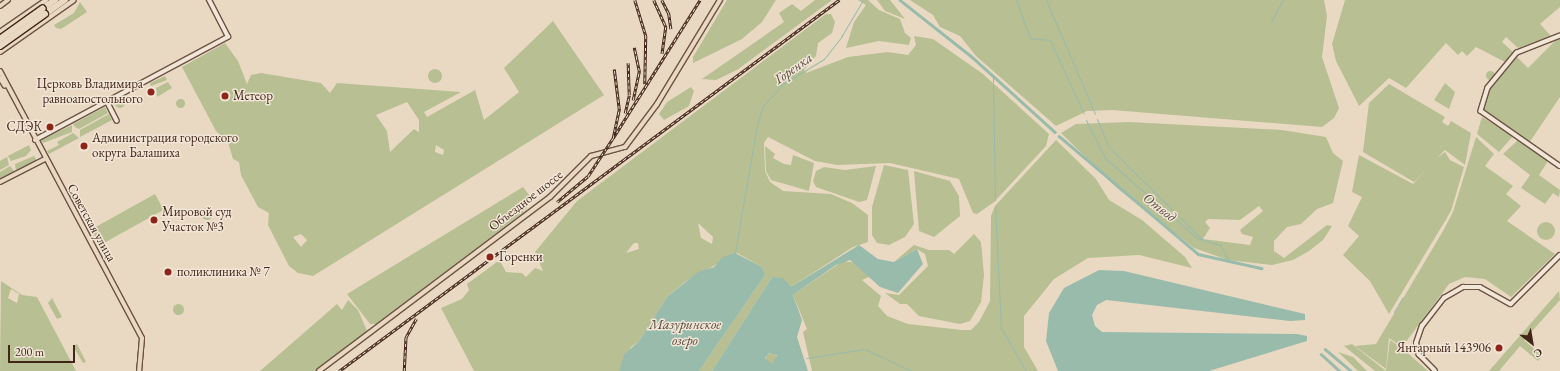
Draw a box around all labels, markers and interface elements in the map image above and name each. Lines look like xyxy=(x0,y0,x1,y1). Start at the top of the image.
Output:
water label: Горенка xyxy=(771,49,815,87)
place label: Церковь Владимира равноапостольного xyxy=(37,77,143,108)
marker: Церковь Владимира равноапостольного xyxy=(146,87,156,97)
place label: Метеор xyxy=(233,88,273,104)
marker: Метеор xyxy=(220,91,230,101)
place label: СДЭК xyxy=(7,119,42,135)
marker: СДЭК xyxy=(45,122,55,132)
place label: Администрация городского округа Балашиха xyxy=(92,131,238,162)
marker: Администрация городского округа Балашиха xyxy=(79,141,89,151)
street label: Объездное шоссе xyxy=(486,167,566,235)
street label: Советская улица xyxy=(63,181,119,265)
water label: Отвод xyxy=(1140,189,1180,225)
place label: Мировой суд Участок №3 xyxy=(162,205,231,236)
marker: Мировой суд Участок №3 xyxy=(149,215,159,225)
place label: Горенки xyxy=(499,249,543,265)
marker: Горенки xyxy=(484,251,496,263)
place label: поликлиника № 7 xyxy=(177,264,270,280)
marker: поликлиника № 7 xyxy=(162,266,174,278)
water label: Мазуринское озеро xyxy=(649,316,721,348)
north arrow xyxy=(1512,323,1552,363)
scale bar xyxy=(10,337,77,363)
place label: Янтарный 143906 xyxy=(1397,340,1491,356)
marker: Янтарный 143906 xyxy=(1494,343,1504,353)
text: 200 m xyxy=(15,344,44,360)
text: С xyxy=(1531,345,1545,361)

